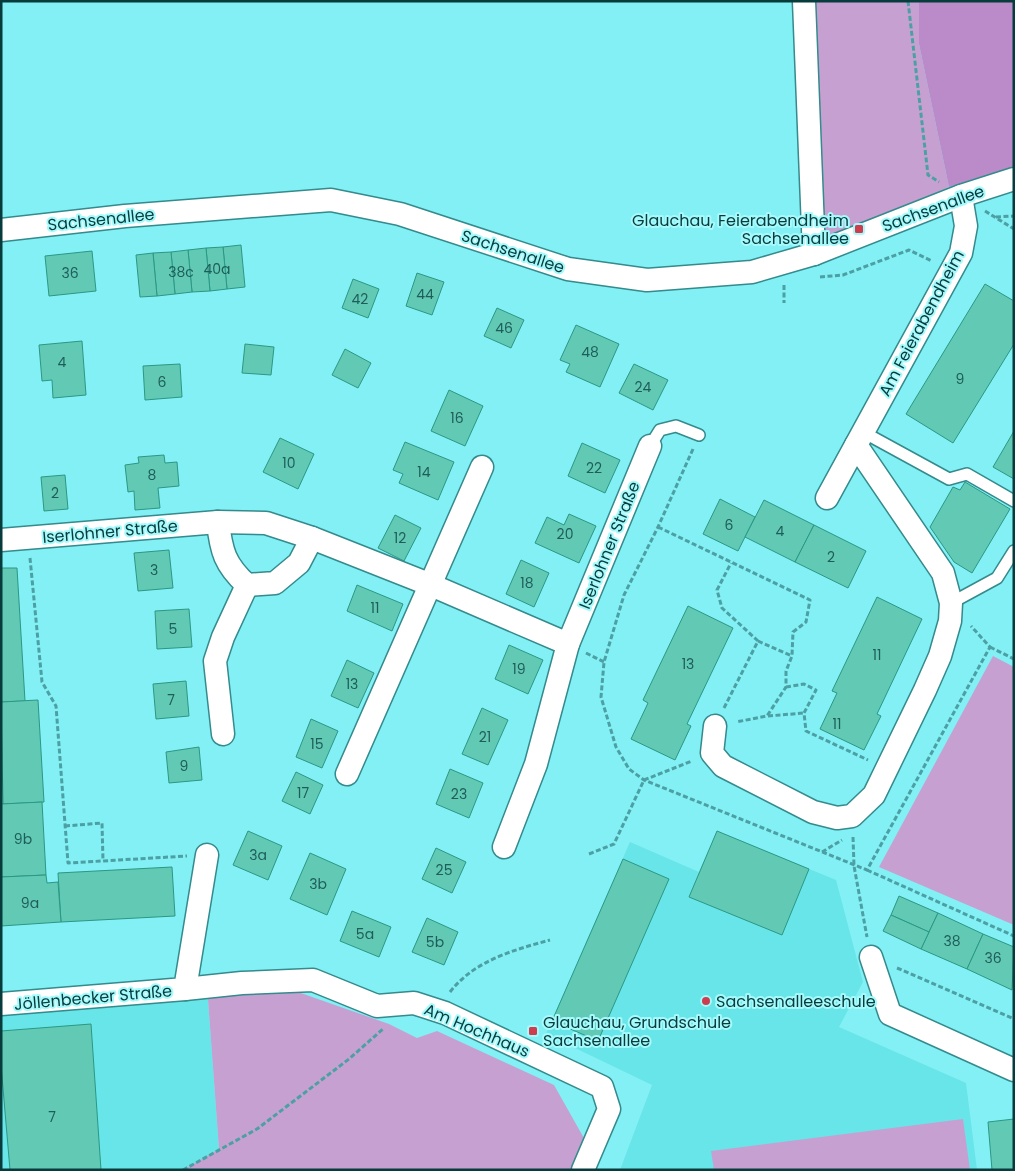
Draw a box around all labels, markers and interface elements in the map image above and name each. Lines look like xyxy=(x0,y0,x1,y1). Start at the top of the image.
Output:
street label: Sachsenallee xyxy=(879,179,988,238)
street label: Sachsenallee xyxy=(47,202,156,237)
place label: Glauchau, Feierabendheim Sachsenallee xyxy=(632,209,849,250)
marker: Glauchau, Feierabendheim Sachsenallee xyxy=(853,223,865,235)
street label: Sachsenallee xyxy=(458,224,567,279)
street label: Am Feierabendheim xyxy=(873,246,970,400)
house number: 40a xyxy=(203,259,231,279)
house number: 38c xyxy=(168,262,194,282)
house number: 36 xyxy=(61,263,79,283)
house number: 44 xyxy=(416,284,434,304)
house number: 42 xyxy=(352,289,368,309)
house number: 46 xyxy=(495,318,513,338)
house number: 48 xyxy=(581,342,599,362)
house number: 4 xyxy=(58,352,67,372)
house number: 9 xyxy=(956,369,964,389)
house number: 6 xyxy=(158,372,167,392)
house number: 24 xyxy=(635,377,652,397)
house number: 16 xyxy=(450,408,464,428)
house number: 10 xyxy=(282,453,296,473)
house number: 22 xyxy=(586,458,602,478)
house number: 14 xyxy=(417,462,431,482)
house number: 8 xyxy=(148,465,157,485)
street label: Iserlohner Straße xyxy=(573,478,646,612)
house number: 2 xyxy=(51,483,59,503)
street label: Iserlohner Straße xyxy=(41,514,179,549)
house number: 6 xyxy=(725,515,734,535)
house number: 4 xyxy=(776,521,785,541)
house number: 20 xyxy=(557,524,573,544)
house number: 12 xyxy=(394,528,406,548)
house number: 2 xyxy=(827,547,835,567)
house number: 3 xyxy=(150,560,158,580)
house number: 18 xyxy=(520,573,534,593)
house number: 11 xyxy=(371,598,379,618)
house number: 5 xyxy=(169,619,177,639)
house number: 11 xyxy=(873,645,881,665)
house number: 13 xyxy=(682,654,694,674)
house number: 19 xyxy=(512,659,526,679)
house number: 13 xyxy=(346,674,358,694)
house number: 7 xyxy=(167,690,175,710)
house number: 11 xyxy=(833,714,841,734)
house number: 21 xyxy=(479,727,491,747)
house number: 15 xyxy=(310,734,324,754)
house number: 9 xyxy=(180,756,188,776)
house number: 17 xyxy=(297,783,309,803)
house number: 23 xyxy=(451,784,467,804)
house number: 9b xyxy=(14,829,32,849)
house number: 3a xyxy=(249,845,267,865)
house number: 25 xyxy=(436,860,452,880)
house number: 3b xyxy=(309,874,327,894)
house number: 9a xyxy=(21,893,39,913)
house number: 5a xyxy=(356,924,374,944)
house number: 38 xyxy=(943,931,961,951)
house number: 5b xyxy=(426,932,444,952)
house number: 36 xyxy=(984,948,1002,968)
street label: Jöllenbecker Straße xyxy=(13,979,173,1016)
place label: Sachsenalleeschule xyxy=(716,990,876,1013)
marker: Sachsenalleeschule xyxy=(700,995,712,1007)
street label: Am Hochhaus xyxy=(421,998,533,1063)
place label: Glauchau, Grundschule Sachsenallee xyxy=(543,1011,731,1052)
marker: Glauchau, Grundschule Sachsenallee xyxy=(527,1025,539,1037)
house number: 7 xyxy=(48,1107,56,1127)

